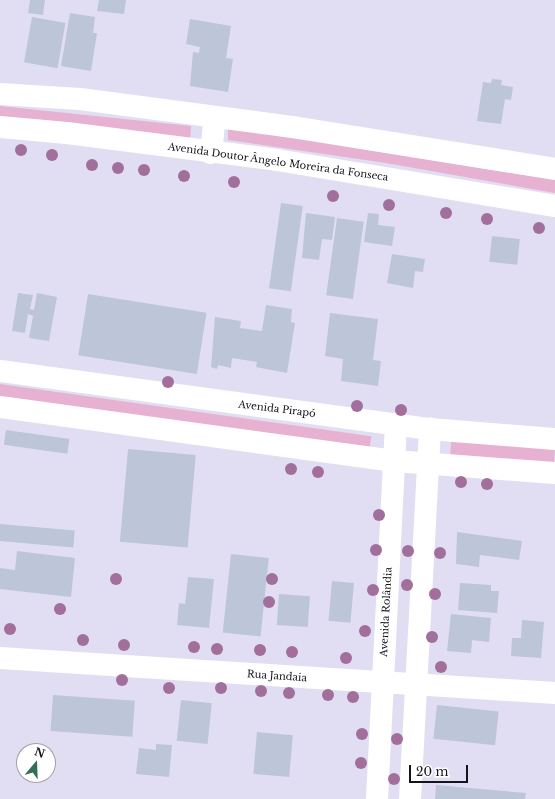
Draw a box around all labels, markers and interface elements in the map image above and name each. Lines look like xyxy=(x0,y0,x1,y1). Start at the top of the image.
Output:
street label: Avenida Doutor Ângelo Moreira da Fonseca xyxy=(167,141,389,183)
street label: Avenida Pirapó xyxy=(237,398,317,420)
street label: Avenida Rolândia xyxy=(378,567,394,657)
street label: Rua Jandaia xyxy=(247,668,307,684)
north arrow xyxy=(16,743,56,783)
text: N xyxy=(32,744,47,761)
scale bar xyxy=(411,757,470,783)
text: 20 m xyxy=(416,764,448,779)

